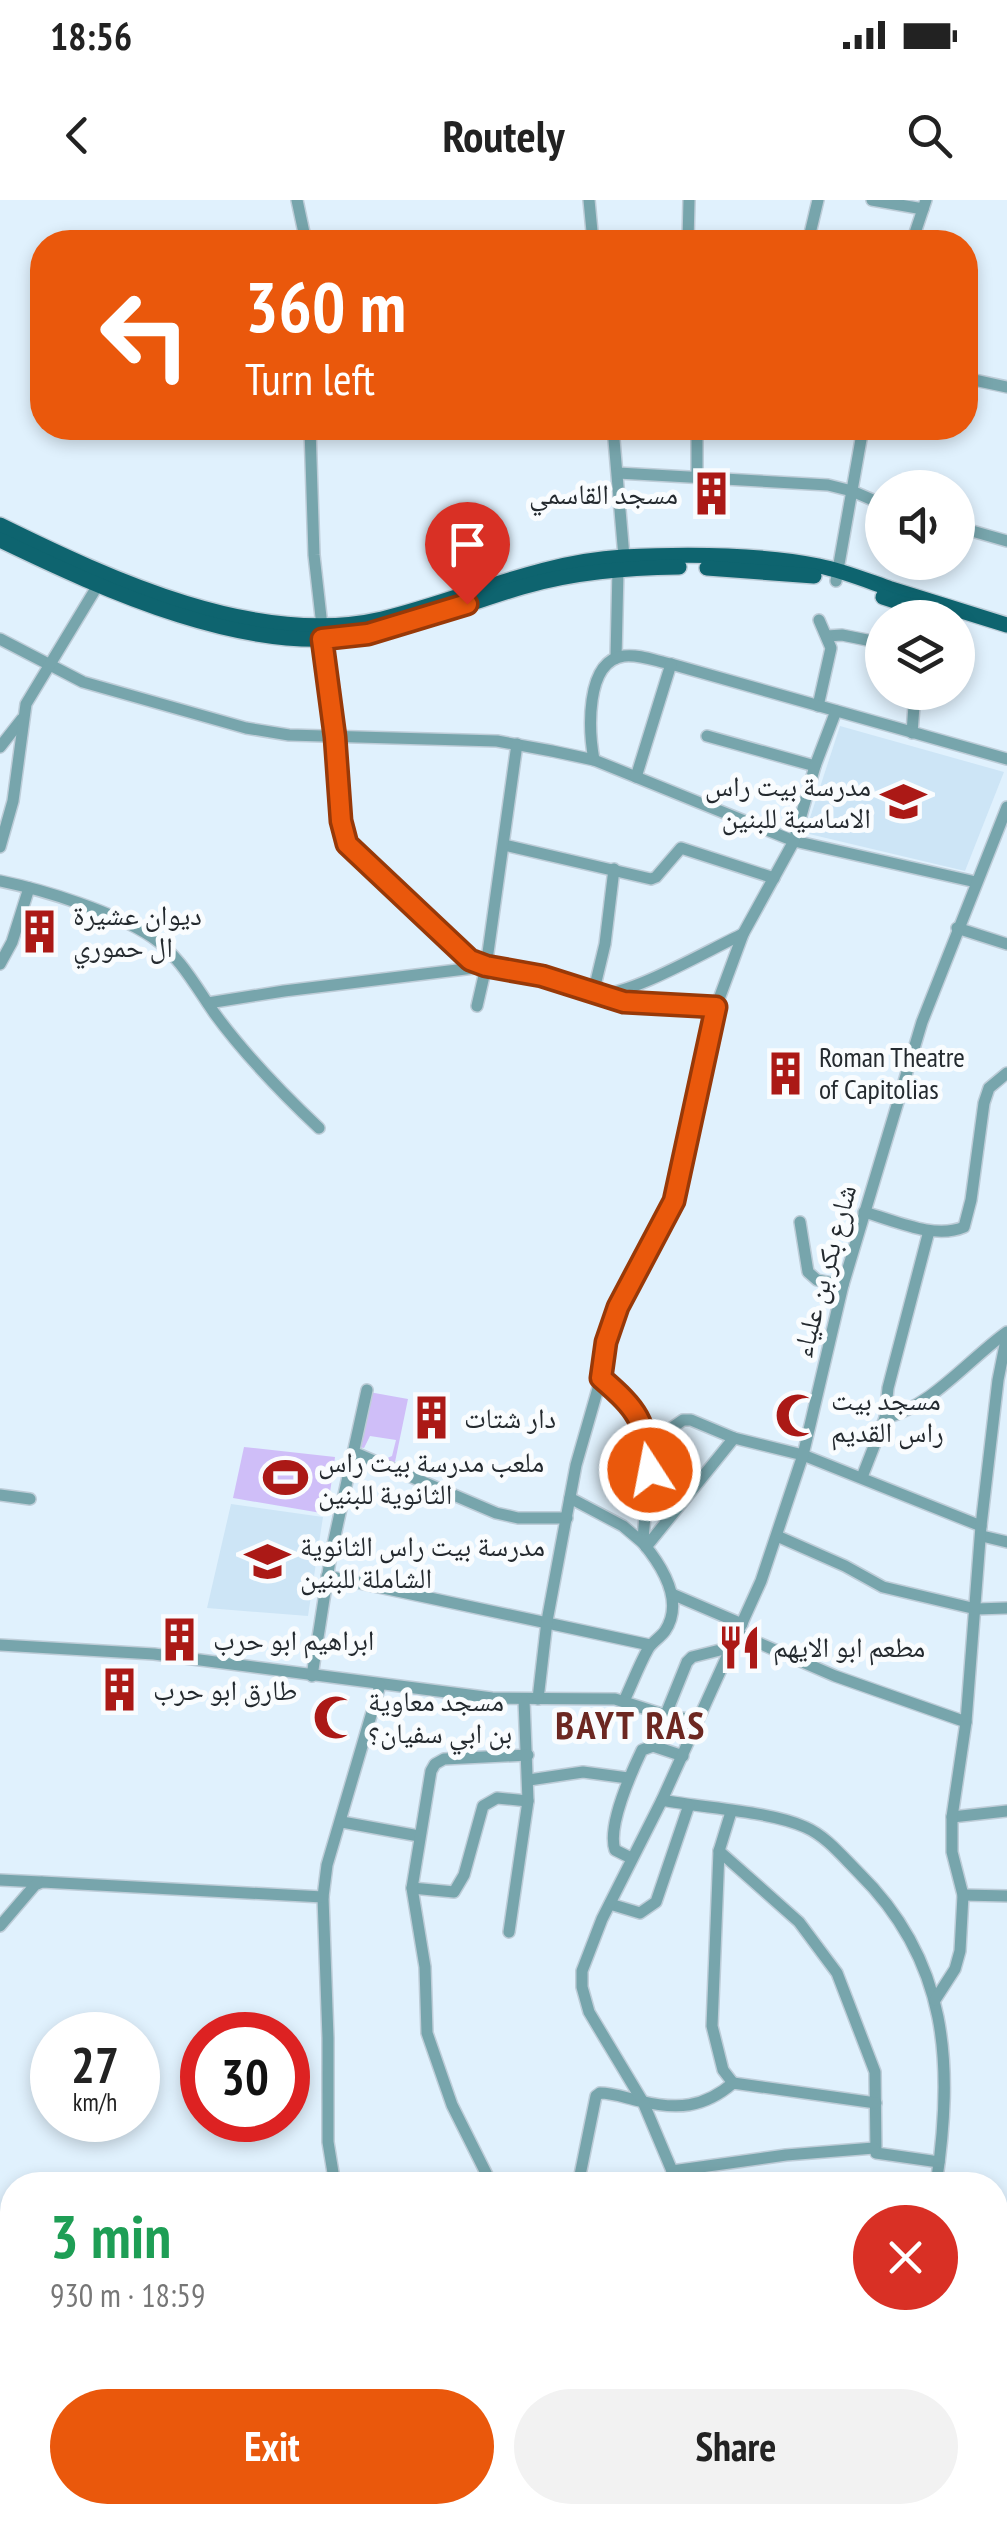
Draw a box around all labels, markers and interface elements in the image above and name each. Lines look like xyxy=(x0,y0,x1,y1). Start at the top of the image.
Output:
text: 18:56 xyxy=(50,11,132,60)
text: Routely xyxy=(442,106,565,164)
icon: back xyxy=(50,108,105,163)
icon: search xyxy=(902,108,957,163)
text: 360 m xyxy=(245,261,406,351)
icon: left xyxy=(80,270,210,400)
text: Turn left xyxy=(245,349,375,407)
building icon: مسجد القاسمي xyxy=(687,470,735,518)
map controls xyxy=(865,470,975,710)
button: sound xyxy=(865,470,975,580)
place label: مسجد القاسمي xyxy=(529,475,678,517)
pin xyxy=(425,502,510,605)
icon: arrive xyxy=(440,517,495,572)
button: layers xyxy=(865,600,975,710)
place label: مدرسة بيت راس الاساسية للبنين xyxy=(705,767,871,836)
school or university icon: مدرسة بيت راس الاساسية للبنين xyxy=(880,778,928,826)
place label: ديوان عشيرة ال حموري xyxy=(73,896,202,970)
building icon: ديوان عشيرة ال حموري xyxy=(16,907,64,955)
place label: Roman Theatre of Capitolias xyxy=(819,1038,965,1107)
building icon: Roman Theatre of Capitolias xyxy=(762,1049,810,1097)
street label: شارع بكر بن علياء xyxy=(783,1180,864,1361)
place label: مسجد بيت راس القديم xyxy=(831,1381,944,1451)
mosque icon: مسجد بيت راس القديم xyxy=(774,1392,822,1440)
building icon: دار شتات xyxy=(407,1394,455,1442)
place label: دار شتات xyxy=(464,1399,556,1436)
position arrow xyxy=(598,1418,702,1522)
place label: ملعب مدرسة بيت راس الثانوية للبنين xyxy=(318,1443,544,1512)
sports icon: ملعب مدرسة بيت راس الثانوية للبنين xyxy=(261,1454,309,1502)
place label: مدرسة بيت راس الثانوية الشاملة للبنين xyxy=(300,1527,545,1596)
school or university icon: مدرسة بيت راس الثانوية الشاملة للبنين xyxy=(243,1538,291,1586)
building icon: ابراهيم ابو حرب xyxy=(156,1616,204,1664)
place label: ابراهيم ابو حرب xyxy=(213,1621,375,1659)
restaurant icon: مطعم ابو الايهم xyxy=(716,1623,764,1671)
place label: مطعم ابو الايهم xyxy=(773,1628,925,1666)
building icon: طارق ابو حرب xyxy=(96,1666,144,1714)
place label: طارق ابو حرب xyxy=(153,1671,298,1708)
place label: مسجد معاوية بن ابي سفيان؟ xyxy=(368,1682,512,1756)
mosque icon: مسجد معاوية بن ابي سفيان؟ xyxy=(311,1693,359,1741)
district label: BAYT RAS xyxy=(555,1700,707,1749)
speed limit sign: 30 xyxy=(180,2012,310,2142)
text: 27 xyxy=(71,2032,119,2097)
text: km/h xyxy=(73,2086,117,2118)
text: 3 min xyxy=(50,2197,171,2275)
button: close xyxy=(853,2205,958,2310)
text: 930 m · 18:59 xyxy=(50,2274,205,2316)
button: Exit xyxy=(50,2389,494,2504)
button: Share xyxy=(514,2389,958,2504)

